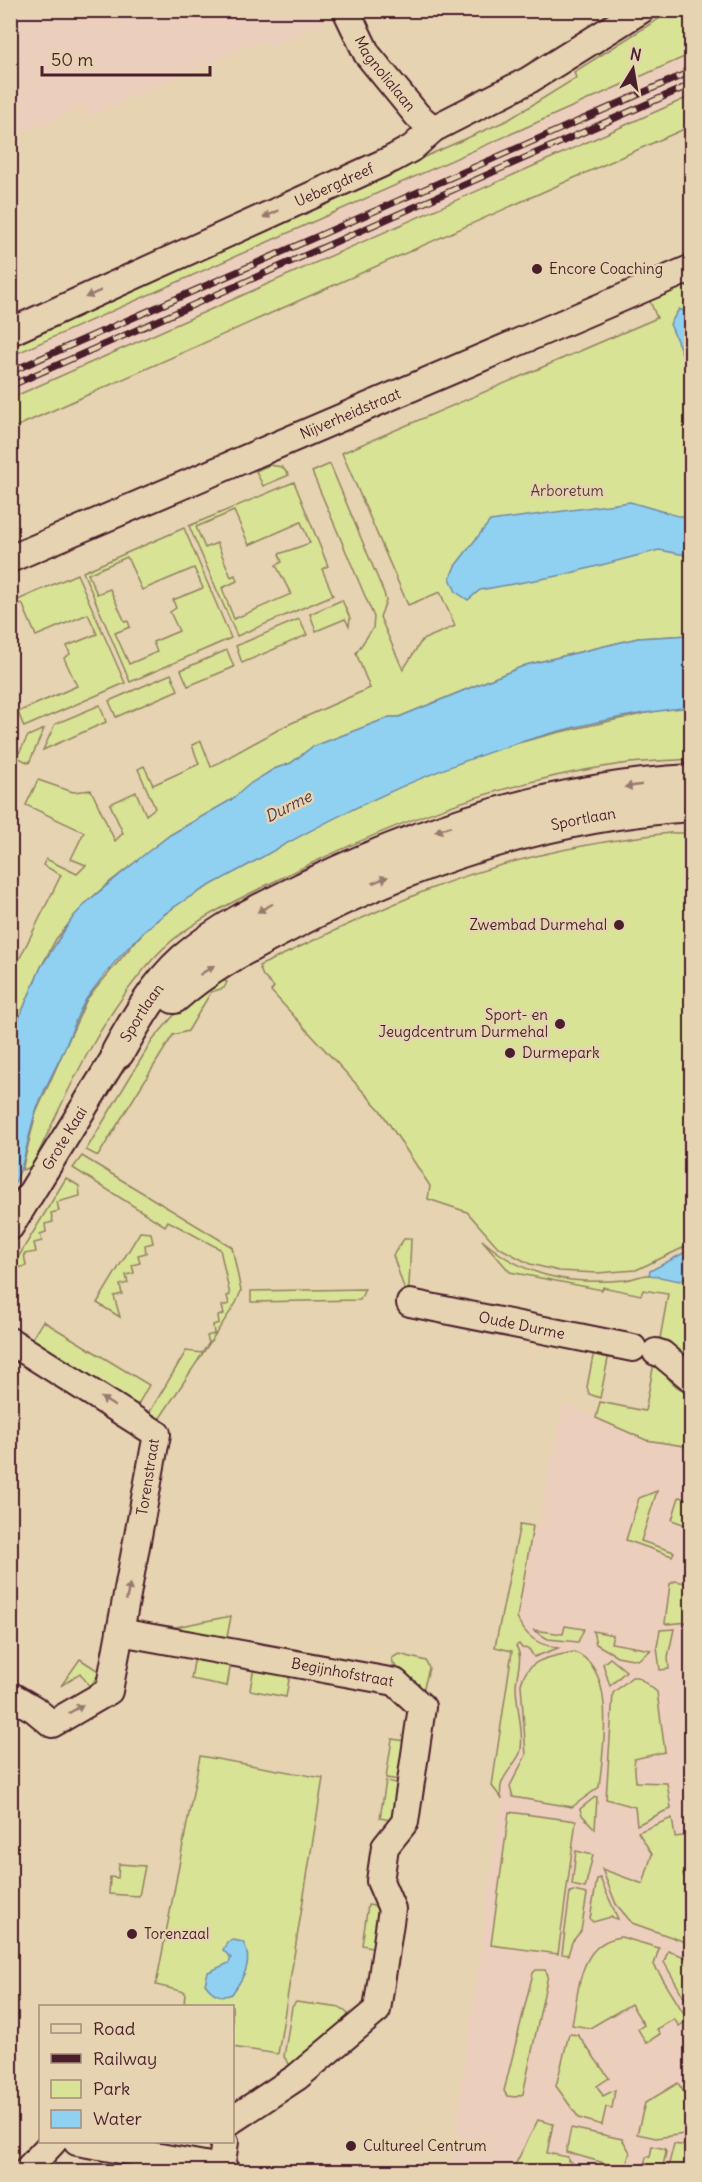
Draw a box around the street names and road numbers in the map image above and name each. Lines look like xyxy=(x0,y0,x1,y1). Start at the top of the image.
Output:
street label: Magnolialaan xyxy=(351,33,420,115)
street label: Uebergdreef xyxy=(292,158,378,211)
street label: Nijverheidstraat xyxy=(297,383,403,443)
street label: Sportlaan xyxy=(549,803,617,834)
street label: Sportlaan xyxy=(116,979,168,1045)
street label: Grote Kaai xyxy=(37,1103,91,1174)
street label: Oude Durme xyxy=(477,1307,567,1343)
street label: Torenstraat xyxy=(132,1437,163,1517)
street label: Begijnhofstraat xyxy=(290,1653,395,1691)

